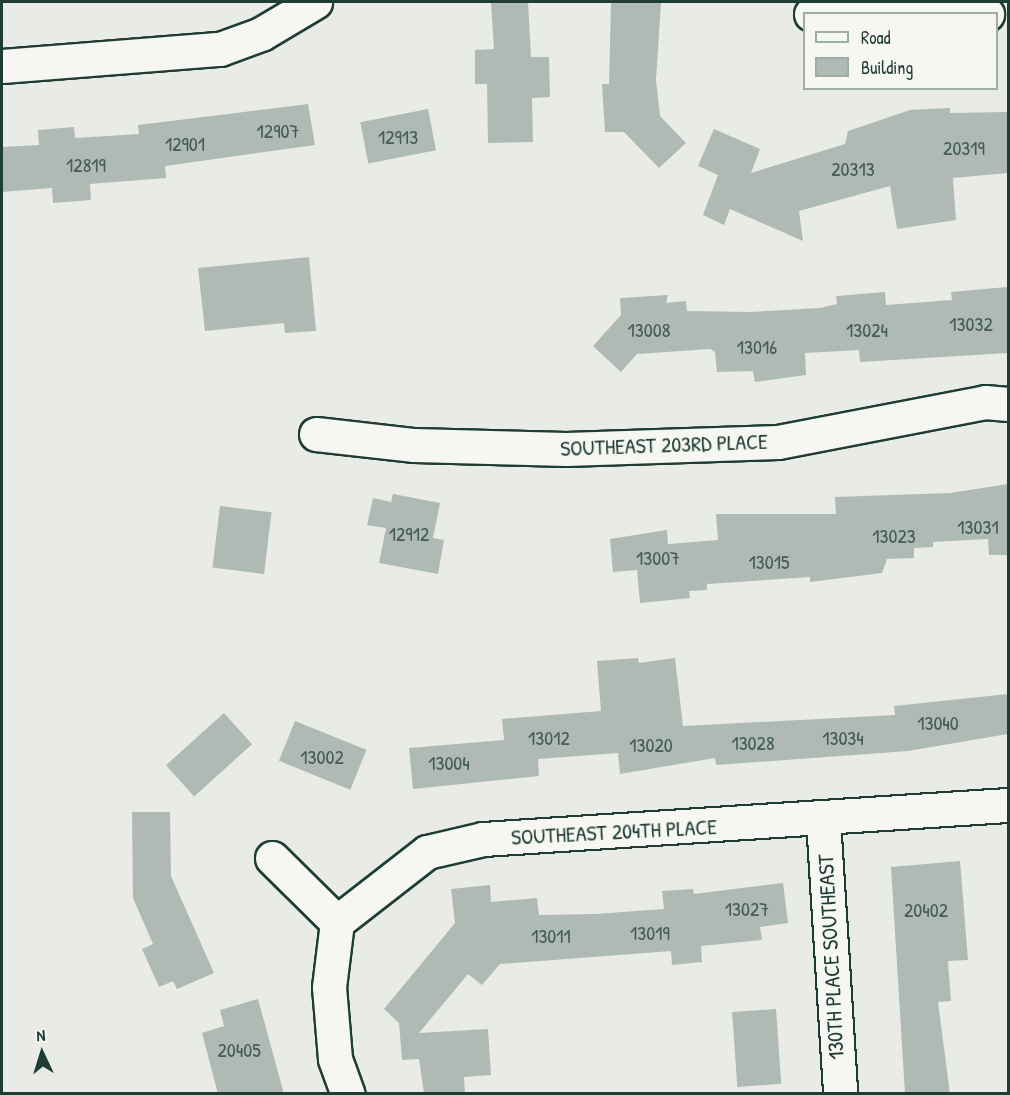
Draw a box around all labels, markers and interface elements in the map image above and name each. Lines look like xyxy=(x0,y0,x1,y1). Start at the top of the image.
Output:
legend xyxy=(803,12,998,90)
text: Road xyxy=(861,25,891,50)
text: Building xyxy=(861,55,913,80)
house number: 12907 xyxy=(257,118,299,142)
house number: 12913 xyxy=(378,124,418,148)
house number: 12901 xyxy=(165,131,205,155)
house number: 20319 xyxy=(943,135,985,159)
house number: 12819 xyxy=(66,152,106,176)
house number: 20313 xyxy=(831,156,875,180)
house number: 13032 xyxy=(949,311,993,335)
house number: 13008 xyxy=(628,317,670,341)
house number: 13024 xyxy=(846,317,888,341)
house number: 13016 xyxy=(737,334,777,358)
street label: SOUTHEAST 203RD PLACE xyxy=(560,428,768,462)
house number: 13031 xyxy=(957,514,999,538)
house number: 12912 xyxy=(389,521,429,545)
house number: 13023 xyxy=(872,523,916,547)
house number: 13007 xyxy=(636,545,680,569)
house number: 13015 xyxy=(749,549,789,573)
house number: 13040 xyxy=(917,710,959,734)
house number: 13012 xyxy=(528,725,570,749)
house number: 13034 xyxy=(822,725,864,749)
house number: 13028 xyxy=(731,730,775,754)
house number: 13020 xyxy=(629,732,673,756)
house number: 13002 xyxy=(300,744,344,768)
house number: 13004 xyxy=(428,750,470,774)
street label: SOUTHEAST 204TH PLACE xyxy=(510,813,718,851)
street label: 130TH PLACE SOUTHEAST xyxy=(812,854,850,1060)
house number: 13027 xyxy=(725,896,769,920)
house number: 20402 xyxy=(904,897,948,921)
house number: 13019 xyxy=(630,920,670,944)
house number: 13011 xyxy=(531,923,571,947)
north arrow xyxy=(12,1023,72,1083)
text: N xyxy=(36,1024,46,1046)
house number: 20405 xyxy=(217,1037,261,1061)

